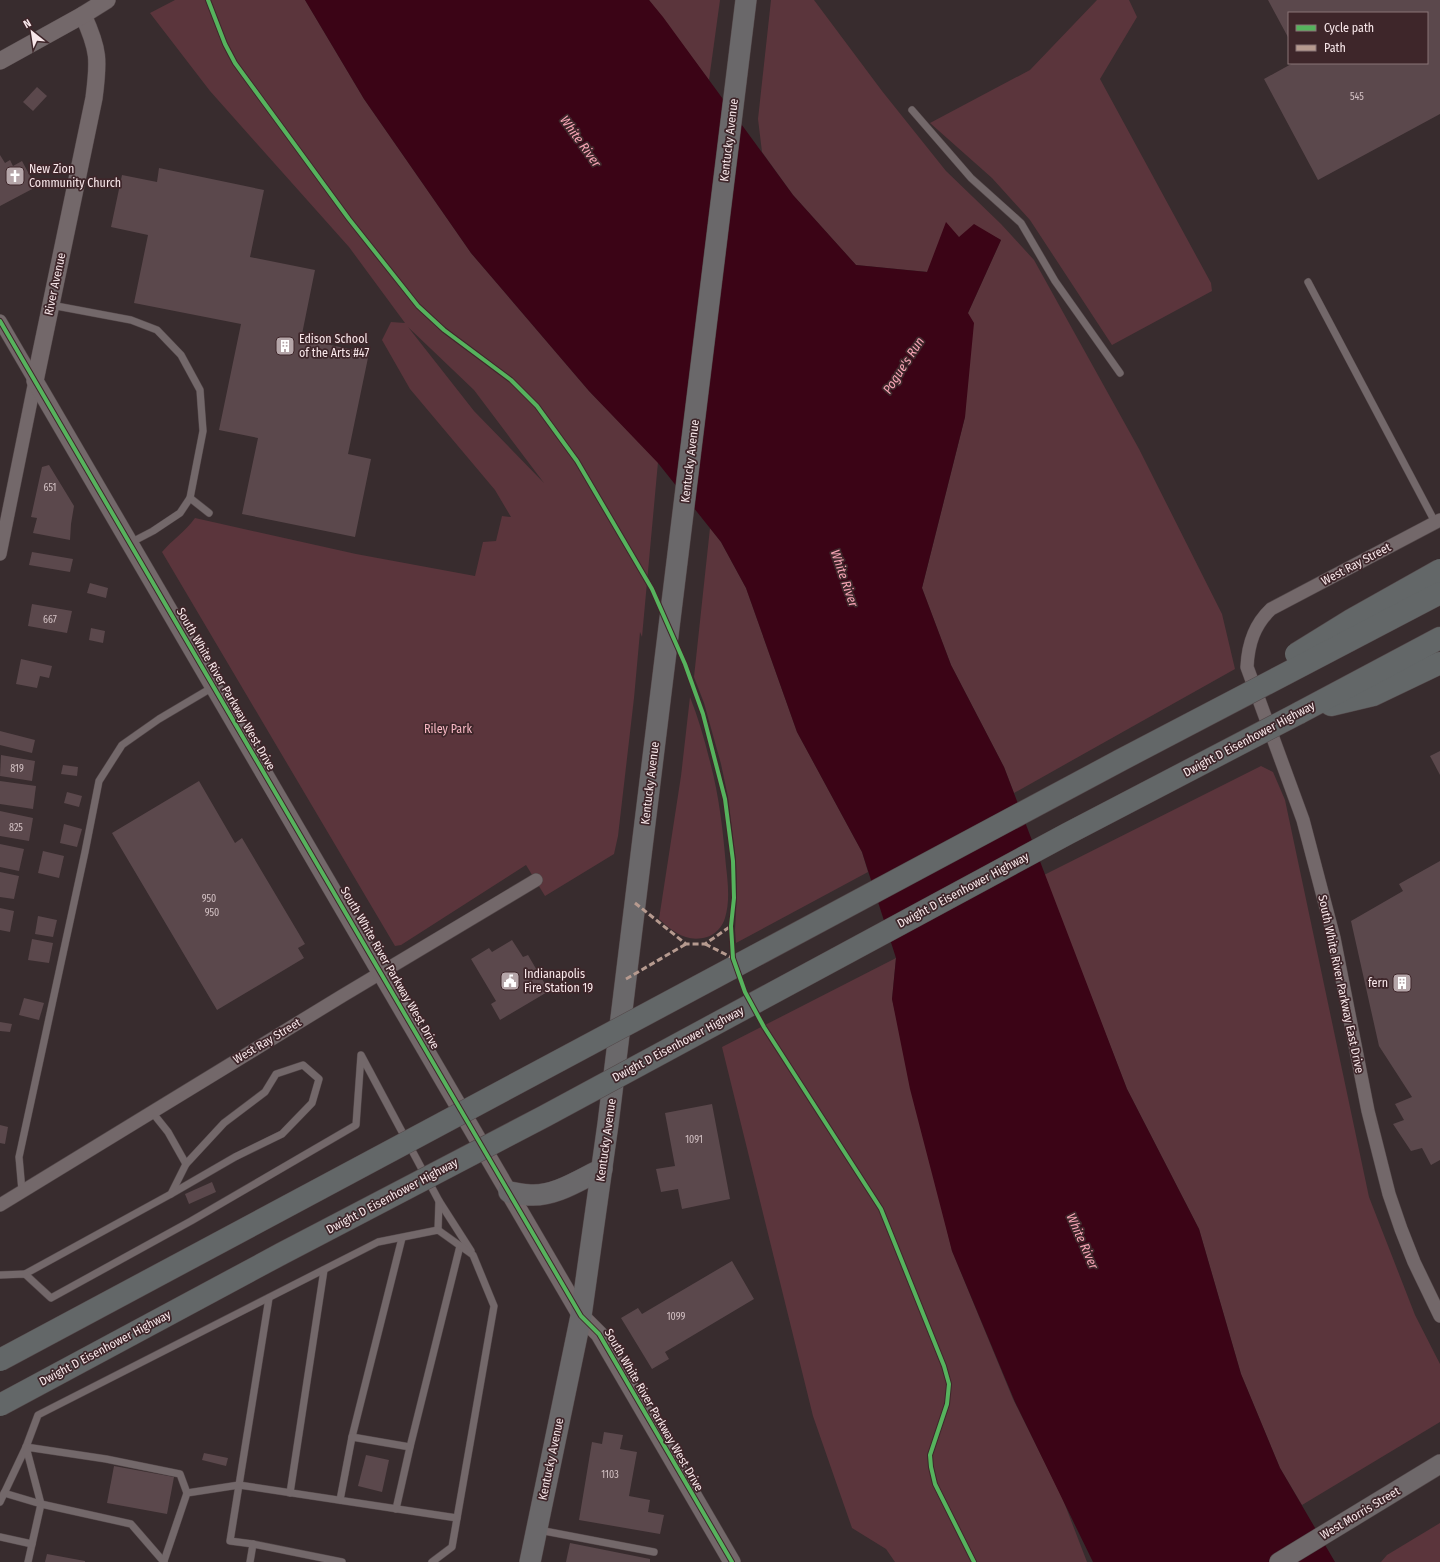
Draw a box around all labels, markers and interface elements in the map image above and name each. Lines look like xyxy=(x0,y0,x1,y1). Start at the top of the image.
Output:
north arrow xyxy=(12,12,52,52)
legend xyxy=(1288,12,1428,64)
text: N xyxy=(21,16,33,31)
text: Cycle path xyxy=(1324,21,1374,35)
text: Path xyxy=(1324,41,1346,55)
house number: 545 xyxy=(1350,91,1364,103)
street label: Kentucky Avenue xyxy=(717,98,741,182)
water label: White River xyxy=(557,113,604,170)
place label: New Zion Community Church xyxy=(29,162,121,190)
church icon: New Zion Community Church xyxy=(4,165,26,187)
street label: River Avenue xyxy=(42,251,68,317)
place label: Edison School of the Arts #47 xyxy=(299,332,369,360)
water label: Pogue's Run xyxy=(880,334,927,396)
building icon: Edison School of the Arts #47 xyxy=(274,335,296,357)
street label: Kentucky Avenue xyxy=(678,419,702,503)
house number: 651 xyxy=(44,482,56,494)
street label: West Ray Street xyxy=(1319,540,1393,588)
water label: White River xyxy=(828,548,861,609)
street label: South White River Parkway West Drive xyxy=(174,605,278,773)
house number: 667 xyxy=(43,614,57,626)
street label: Dwight D Eisenhower Highway xyxy=(1181,698,1318,780)
park label: Riley Park xyxy=(424,722,472,736)
street label: Kentucky Avenue xyxy=(638,741,662,825)
house number: 819 xyxy=(10,763,24,775)
house number: 825 xyxy=(9,822,23,834)
street label: Dwight D Eisenhower Highway xyxy=(895,849,1032,931)
street label: South White River Parkway West Drive xyxy=(338,884,442,1052)
house number: 950 xyxy=(202,893,216,905)
street label: South White River Parkway East Drive xyxy=(1315,894,1367,1074)
house number: 950 xyxy=(205,907,219,919)
place label: Indianapolis Fire Station 19 xyxy=(524,967,593,995)
public building icon: Indianapolis Fire Station 19 xyxy=(499,970,521,992)
building icon: fern xyxy=(1391,972,1413,994)
place label: fern xyxy=(1368,976,1388,990)
street label: Dwight D Eisenhower Highway xyxy=(610,1003,747,1085)
street label: West Ray Street xyxy=(231,1015,303,1067)
street label: Kentucky Avenue xyxy=(593,1098,619,1182)
house number: 1091 xyxy=(685,1134,703,1146)
street label: Dwight D Eisenhower Highway xyxy=(324,1155,461,1237)
water label: White River xyxy=(1064,1211,1102,1272)
street label: Dwight D Eisenhower Highway xyxy=(37,1307,174,1389)
house number: 1099 xyxy=(667,1311,686,1323)
street label: South White River Parkway West Drive xyxy=(602,1326,706,1494)
street label: Kentucky Avenue xyxy=(535,1417,567,1501)
house number: 1103 xyxy=(601,1469,619,1481)
street label: West Morris Street xyxy=(1318,1484,1402,1542)

